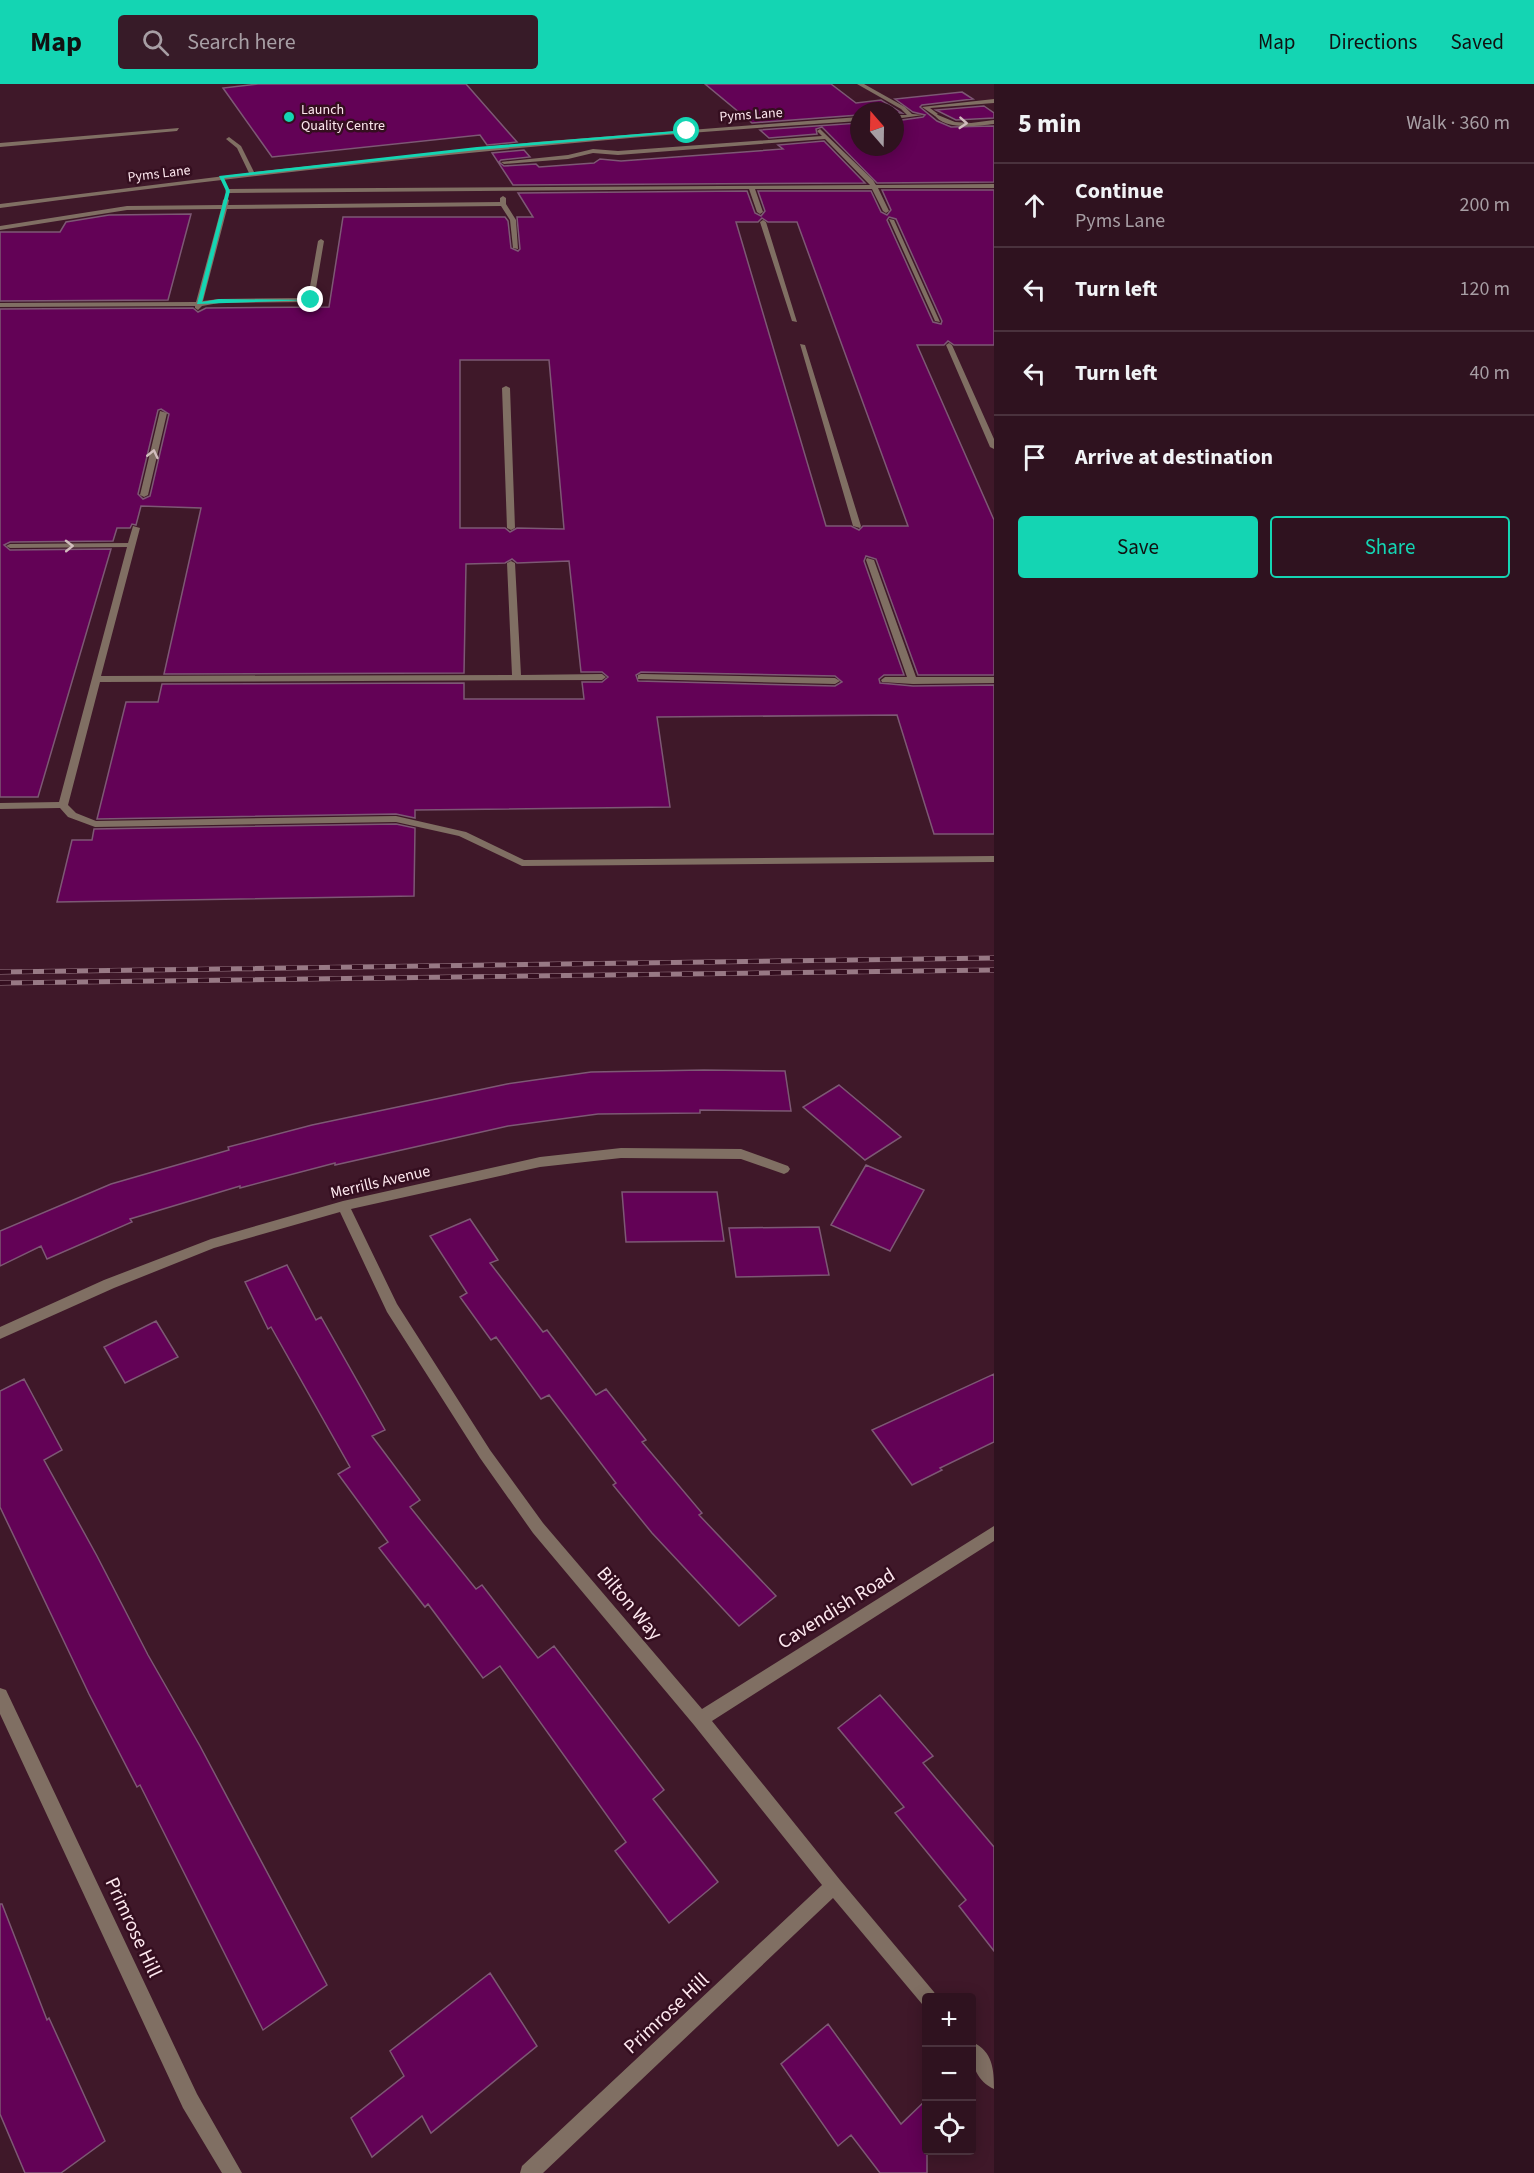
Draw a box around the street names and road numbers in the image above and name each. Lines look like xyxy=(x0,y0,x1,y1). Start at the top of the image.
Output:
street label: Pyms Lane xyxy=(719,103,783,127)
street label: Pyms Lane xyxy=(127,160,192,188)
street label: Merrills Avenue xyxy=(328,1160,432,1204)
street label: Bilton Way xyxy=(590,1561,669,1647)
street label: Cavendish Road xyxy=(772,1562,901,1656)
street label: Primrose Hill xyxy=(98,1873,169,1982)
street label: Primrose Hill xyxy=(618,1967,716,2061)

